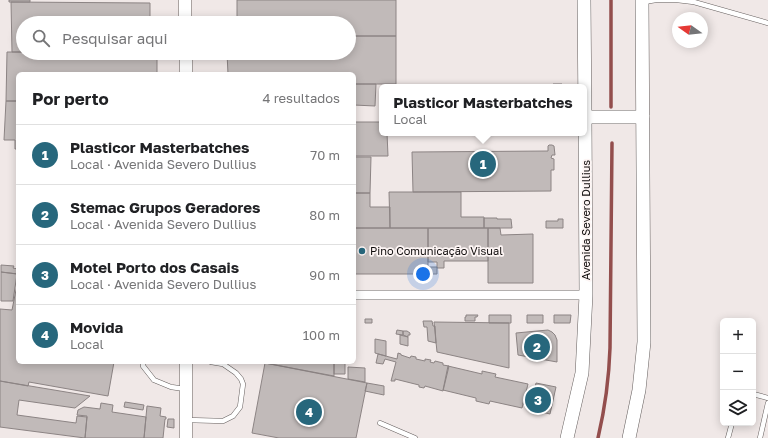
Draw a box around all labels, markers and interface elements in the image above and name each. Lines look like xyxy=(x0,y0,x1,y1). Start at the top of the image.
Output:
north arrow xyxy=(672,12,708,48)
search box xyxy=(16,16,356,60)
icon: search xyxy=(30,27,52,49)
text: Pesquisar aqui xyxy=(62,29,167,47)
popup xyxy=(379,84,587,136)
text: Por perto xyxy=(32,88,109,109)
text: 4 resultados xyxy=(262,90,340,106)
text: Plasticor Masterbatches xyxy=(393,93,573,111)
text: Local xyxy=(393,111,427,127)
text: Plasticor Masterbatches xyxy=(70,138,249,156)
text: 1 xyxy=(42,147,48,163)
text: 70 m xyxy=(310,147,340,163)
pin: 1 xyxy=(470,149,496,179)
text: Local · Avenida Severo Dullius xyxy=(70,156,256,172)
street label: Avenida Severo Dullius xyxy=(579,160,592,280)
text: Stemac Grupos Geradores xyxy=(70,198,260,216)
text: 2 xyxy=(41,207,49,223)
text: 80 m xyxy=(309,207,340,223)
text: Local · Avenida Severo Dullius xyxy=(70,216,256,232)
place label: Pino Comunicação Visual xyxy=(370,244,503,257)
marker: Pino Comunicação Visual xyxy=(357,246,367,256)
text: Motel Porto dos Casais xyxy=(70,258,239,276)
your location xyxy=(413,264,433,284)
text: 3 xyxy=(41,267,49,283)
text: 90 m xyxy=(309,267,340,283)
text: Local · Avenida Severo Dullius xyxy=(70,276,256,292)
text: Movida xyxy=(70,318,123,336)
map controls xyxy=(720,318,756,426)
button: + xyxy=(720,318,756,354)
text: 4 xyxy=(41,327,49,343)
text: 100 m xyxy=(303,327,340,343)
pin: 2 xyxy=(524,332,550,362)
text: Local xyxy=(70,336,104,352)
button: − xyxy=(720,354,756,390)
pin: 3 xyxy=(525,385,551,415)
button: layers xyxy=(720,390,756,426)
pin: 4 xyxy=(296,397,322,427)

